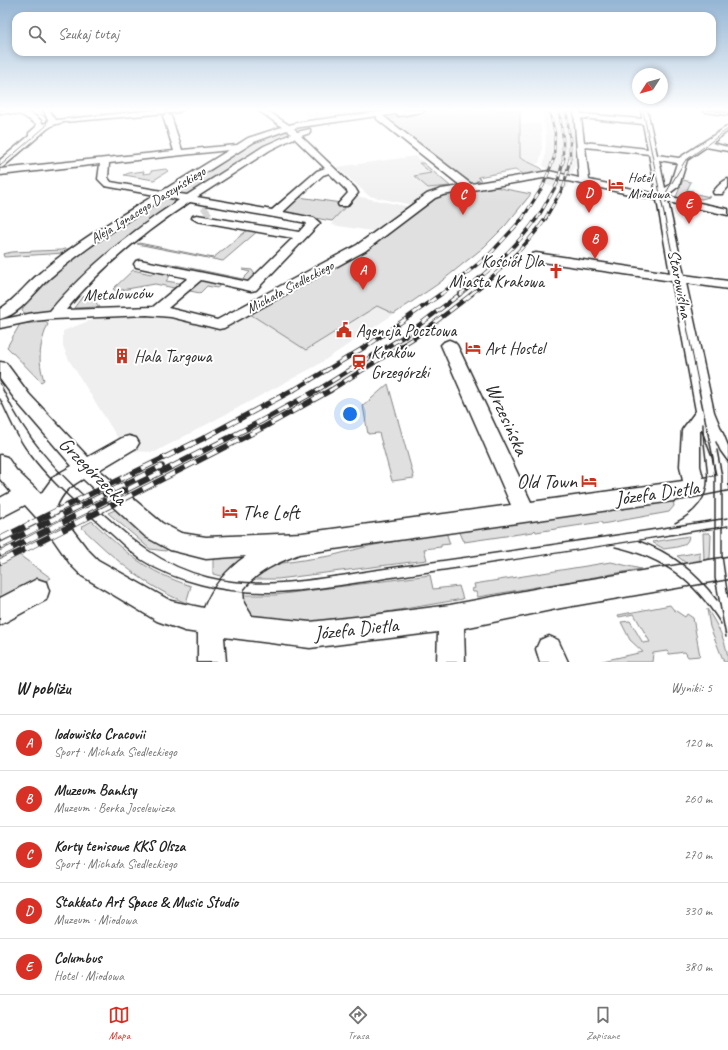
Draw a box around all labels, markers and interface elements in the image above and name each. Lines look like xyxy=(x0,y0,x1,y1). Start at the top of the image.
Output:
search box xyxy=(12,12,716,56)
icon: search xyxy=(26,23,48,45)
text: Szukaj tutaj xyxy=(58,25,119,44)
north arrow xyxy=(632,68,668,104)
street label: Aleja Ignacego Daszyńskiego xyxy=(87,162,209,247)
place label: Hotel Miodowa xyxy=(628,169,670,202)
hotel icon: Hotel Miodowa xyxy=(607,176,625,194)
pin: D xyxy=(576,180,602,213)
pin: C xyxy=(450,182,476,215)
pin: E xyxy=(676,191,702,224)
pin: B xyxy=(582,226,608,259)
street label: Starowiślna xyxy=(663,248,697,322)
place label: Kościół Dla Miasta Krakowa xyxy=(449,251,546,292)
street label: Michała Siedleckiego xyxy=(244,256,337,317)
pin: A xyxy=(350,257,376,290)
church icon: Kościół Dla Miasta Krakowa xyxy=(547,262,565,280)
street label: Metalowców xyxy=(83,282,154,306)
place label: Agencja Pocztowa xyxy=(356,320,458,341)
public building icon: Agencja Pocztowa xyxy=(335,321,353,339)
place label: Art Hostel xyxy=(485,338,548,359)
hotel icon: Art Hostel xyxy=(464,339,482,357)
place label: Kraków Grzegórzki xyxy=(371,342,431,383)
place label: Hala Targowa xyxy=(134,346,213,367)
building icon: Hala Targowa xyxy=(113,347,131,365)
station icon: Kraków Grzegórzki xyxy=(350,353,368,371)
street label: Wrzesińska xyxy=(480,379,535,460)
your location xyxy=(340,404,360,424)
street label: Grzegórzecka xyxy=(54,432,134,512)
place label: Old Town xyxy=(517,469,578,494)
hotel icon: Old Town xyxy=(580,472,598,490)
street label: Józefa Dietla xyxy=(612,474,703,511)
place label: The Loft xyxy=(242,500,302,525)
hotel icon: The Loft xyxy=(221,503,239,521)
street label: Józefa Dietla xyxy=(312,612,401,646)
text: W pobliżu xyxy=(16,678,71,699)
text: Wyniki: 5 xyxy=(671,680,712,696)
text: lodowisko Cracovii xyxy=(54,725,145,744)
text: A xyxy=(26,735,32,751)
text: 120 m xyxy=(684,735,712,751)
text: Sport · Michała Siedleckiego xyxy=(54,744,177,760)
text: Muzeum Banksy xyxy=(54,781,136,800)
text: B xyxy=(26,791,32,807)
text: 260 m xyxy=(684,791,712,807)
text: Muzeum · Berka Joselewicza xyxy=(54,800,175,816)
text: Korty tenisowe KKS Olsza xyxy=(54,837,185,856)
text: C xyxy=(26,847,32,863)
text: 270 m xyxy=(684,847,712,863)
text: Sport · Michała Siedleckiego xyxy=(54,856,177,872)
text: Stakkato Art Space & Music Studio xyxy=(54,893,238,912)
text: D xyxy=(25,903,33,919)
text: 330 m xyxy=(684,903,712,919)
text: Muzeum · Miodowa xyxy=(54,912,137,928)
text: Columbus xyxy=(54,949,101,968)
text: E xyxy=(26,959,32,975)
text: 380 m xyxy=(684,959,712,975)
text: Hotel · Miodowa xyxy=(54,968,124,984)
tab: Mapa xyxy=(108,1004,130,1042)
tab: Trasa xyxy=(347,1004,369,1042)
tab: Zapisane xyxy=(586,1004,620,1042)

